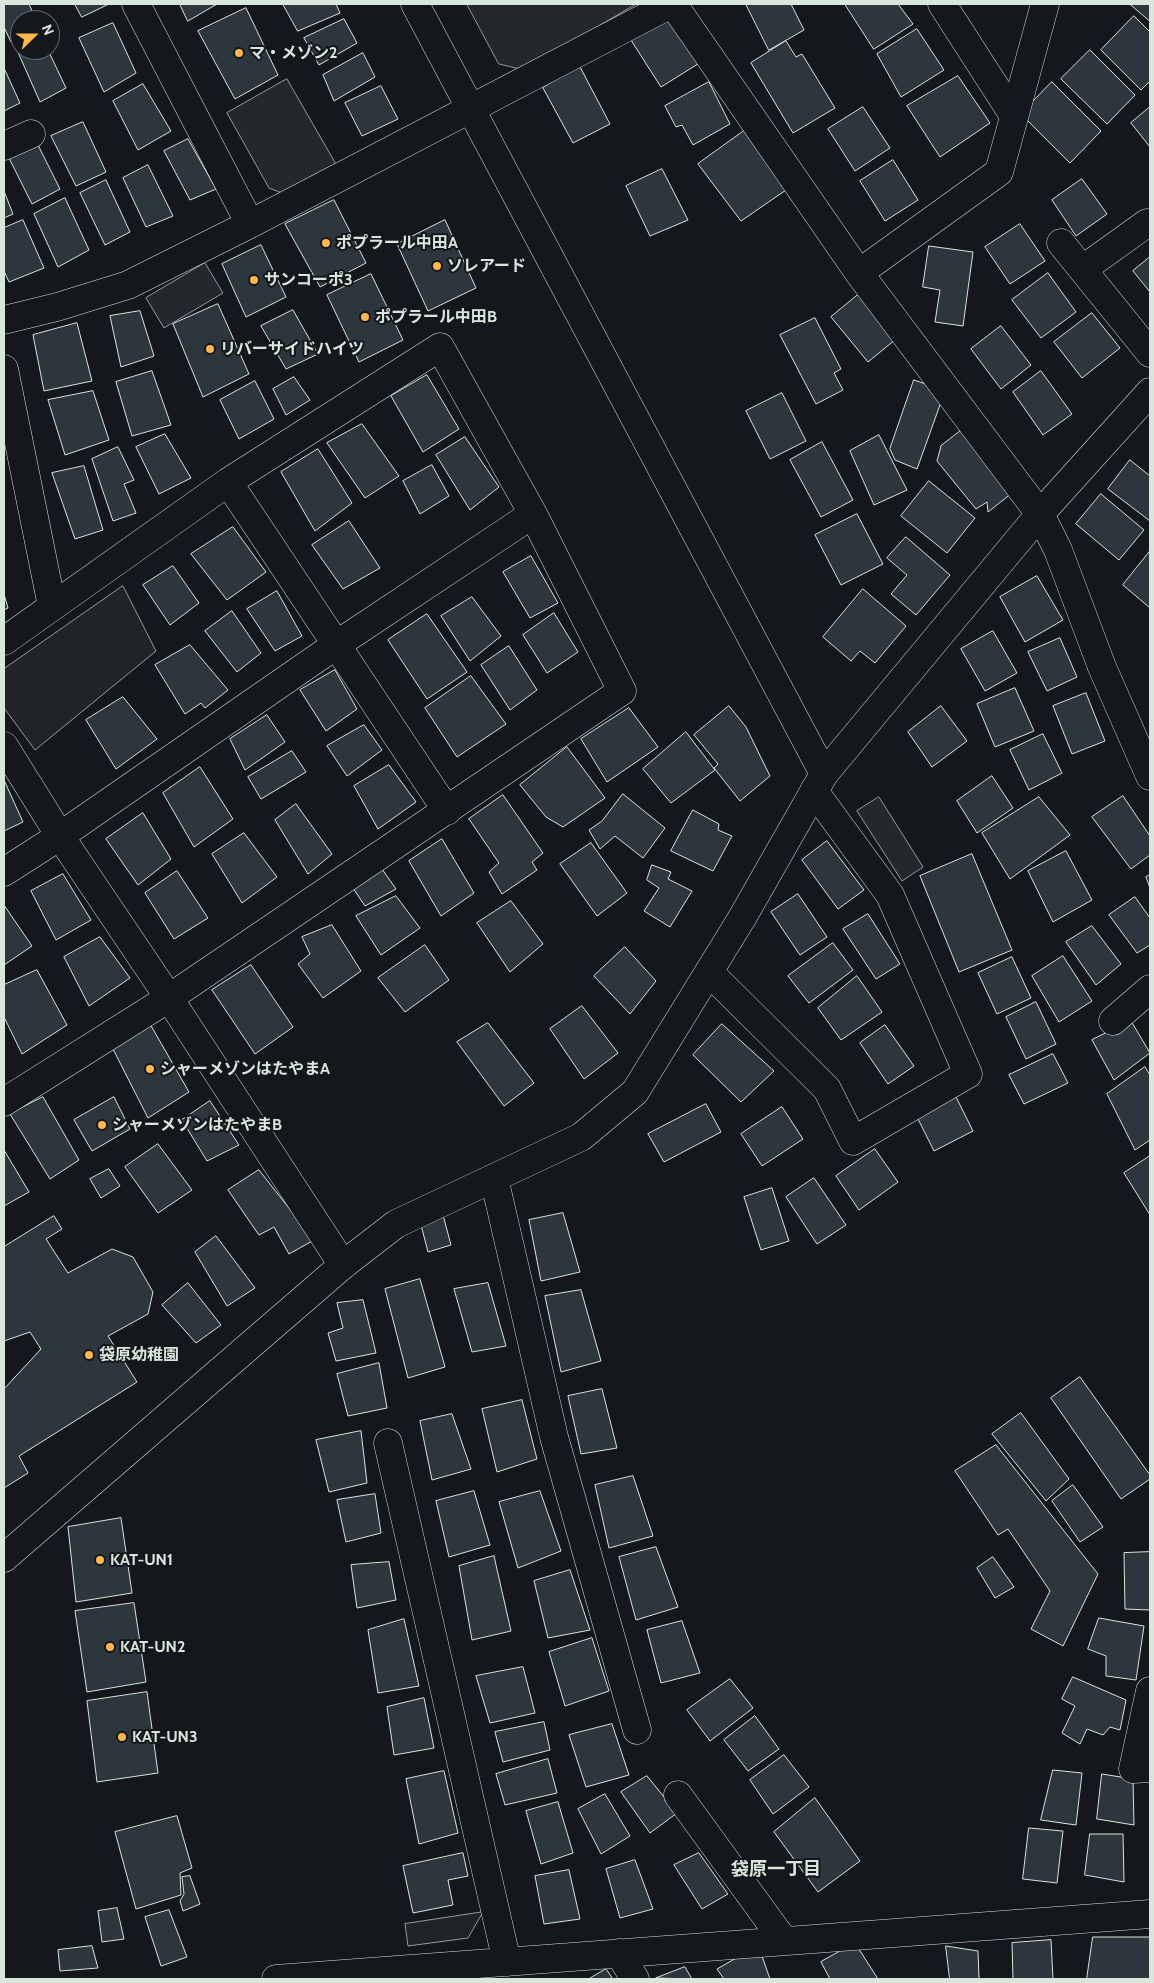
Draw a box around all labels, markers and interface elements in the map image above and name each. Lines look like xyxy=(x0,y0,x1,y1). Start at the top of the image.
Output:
north arrow xyxy=(10,10,60,60)
text: N xyxy=(38,22,58,38)
place label: マ・メゾン2 xyxy=(249,43,337,63)
marker: マ・メゾン2 xyxy=(233,47,245,59)
place label: ポプラール中田A xyxy=(336,233,458,253)
marker: ポプラール中田A xyxy=(320,237,332,249)
place label: ソレアード xyxy=(447,256,526,276)
marker: ソレアード xyxy=(431,260,443,272)
place label: サンコーポ3 xyxy=(264,270,353,290)
marker: サンコーポ3 xyxy=(248,274,260,286)
place label: ポプラール中田B xyxy=(375,307,497,327)
marker: ポプラール中田B xyxy=(359,311,371,323)
place label: リバーサイドハイツ xyxy=(220,339,364,359)
marker: リバーサイドハイツ xyxy=(204,343,216,355)
place label: シャーメゾンはたやまA xyxy=(160,1059,330,1079)
marker: シャーメゾンはたやまA xyxy=(144,1063,156,1075)
place label: シャーメゾンはたやまB xyxy=(112,1115,282,1135)
marker: シャーメゾンはたやまB xyxy=(96,1119,108,1131)
place label: 袋原幼稚園 xyxy=(99,1345,179,1365)
marker: 袋原幼稚園 xyxy=(83,1349,95,1361)
place label: KAT-UN1 xyxy=(110,1550,173,1570)
marker: KAT-UN1 xyxy=(94,1554,106,1566)
place label: KAT-UN2 xyxy=(120,1637,185,1657)
marker: KAT-UN2 xyxy=(104,1641,116,1653)
place label: KAT-UN3 xyxy=(132,1727,198,1747)
marker: KAT-UN3 xyxy=(116,1731,128,1743)
district label: 袋原一丁目 xyxy=(731,1859,821,1881)

